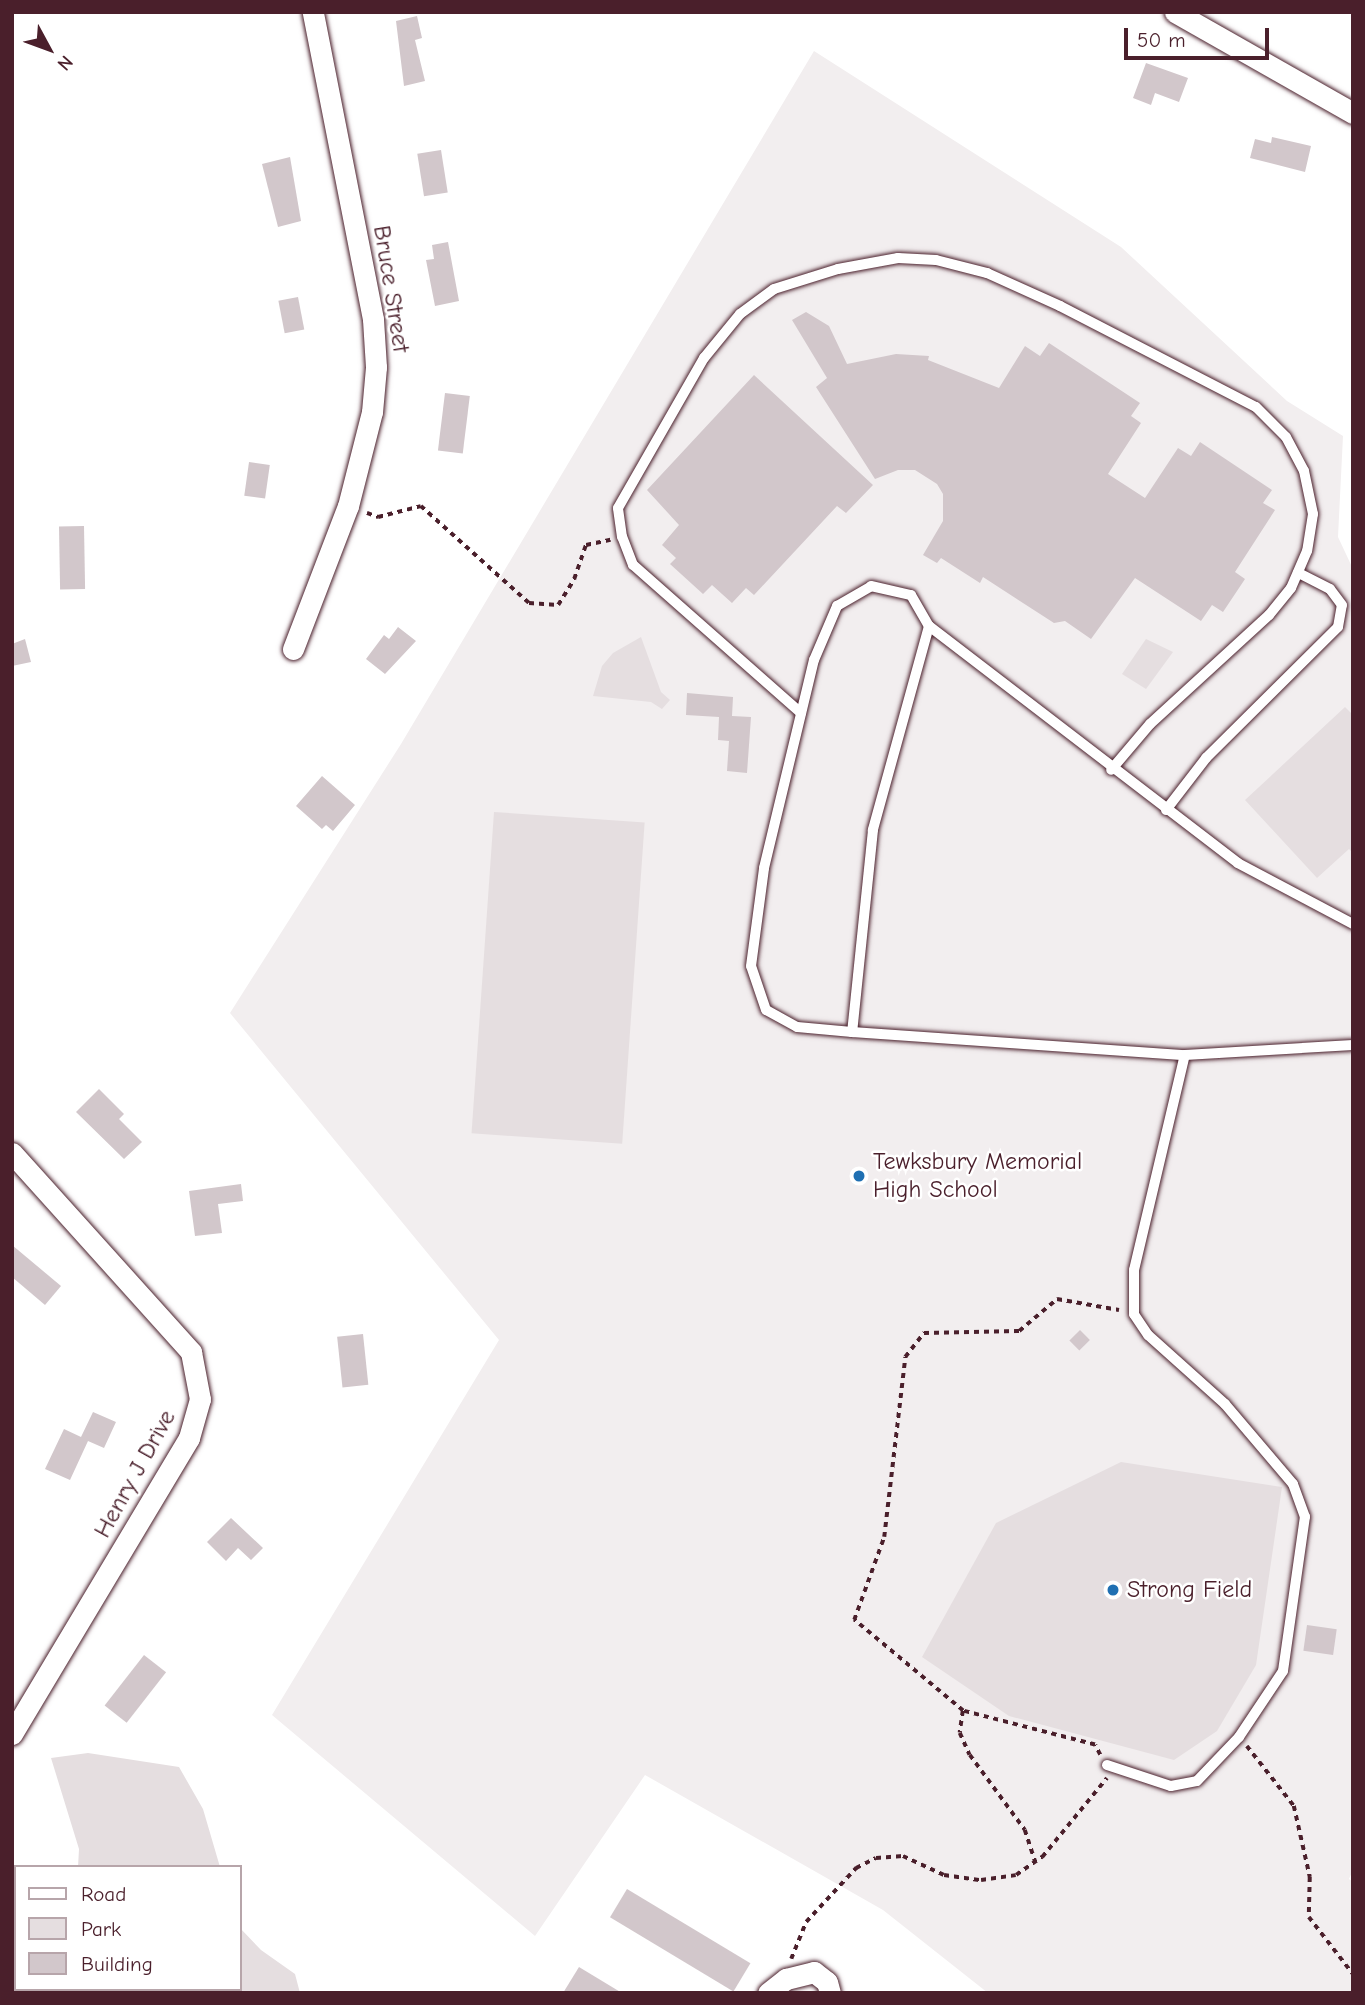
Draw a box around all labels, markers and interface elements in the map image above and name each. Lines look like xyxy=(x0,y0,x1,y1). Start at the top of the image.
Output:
north arrow xyxy=(14,14,84,84)
scale bar xyxy=(1127,14,1272,58)
text: 50 m xyxy=(1137,28,1186,52)
text: N xyxy=(52,51,77,75)
street label: Bruce Street xyxy=(367,223,415,355)
place label: Tewksbury Memorial High School xyxy=(873,1148,1082,1204)
marker: Tewksbury Memorial High School xyxy=(851,1168,867,1184)
street label: Henry J Drive xyxy=(88,1405,182,1543)
place label: Strong Field xyxy=(1127,1576,1252,1604)
marker: Strong Field xyxy=(1105,1582,1121,1598)
legend xyxy=(14,1865,242,1991)
text: Road xyxy=(81,1882,126,1906)
text: Park xyxy=(81,1917,121,1941)
text: Building xyxy=(81,1952,153,1976)

